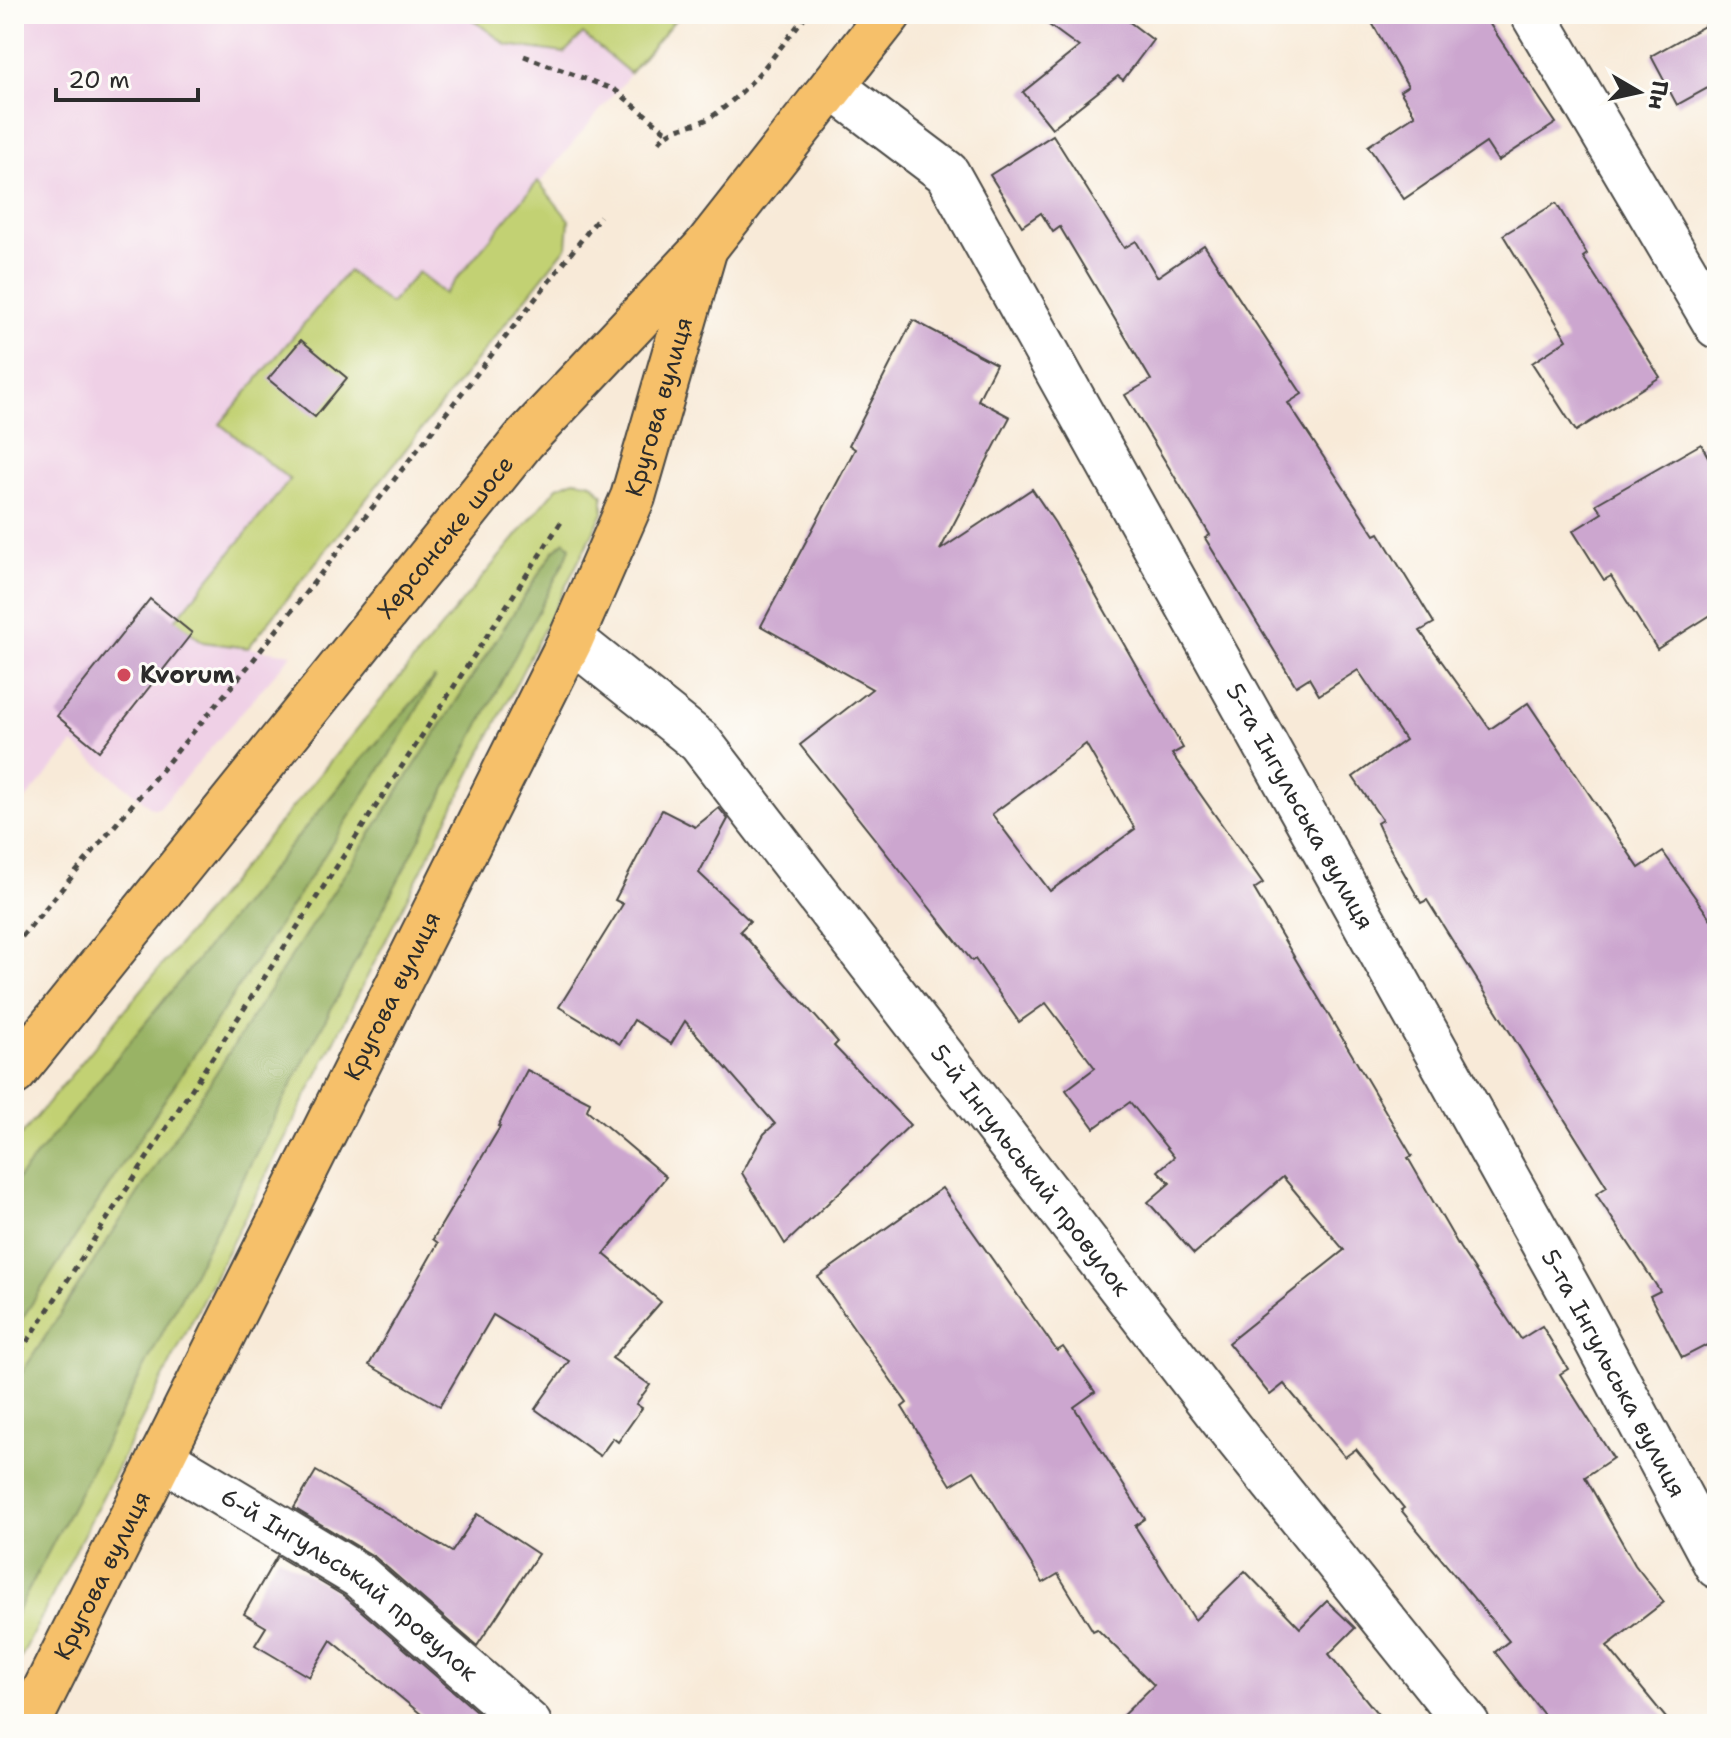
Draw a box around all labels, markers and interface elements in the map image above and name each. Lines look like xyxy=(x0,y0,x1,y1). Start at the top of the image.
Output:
scale bar xyxy=(56,52,198,102)
north arrow xyxy=(1599,52,1679,132)
text: 20 m xyxy=(68,64,130,96)
text: Пн xyxy=(1642,78,1675,112)
street label: Кругова вулиця xyxy=(618,313,700,500)
street label: Херсонське шосе xyxy=(370,449,521,625)
place label: Kvorum xyxy=(140,659,234,691)
marker: Kvorum xyxy=(115,666,133,684)
street label: 5-та Інгульська вулиця xyxy=(1218,678,1381,935)
street label: Кругова вулиця xyxy=(337,906,448,1086)
street label: 5-й Інгульський провулок xyxy=(923,1038,1138,1303)
street label: 5-та Інгульська вулиця xyxy=(1534,1244,1693,1503)
street label: 6-й Інгульський провулок xyxy=(215,1480,485,1689)
street label: Кругова вулиця xyxy=(47,1486,158,1666)

